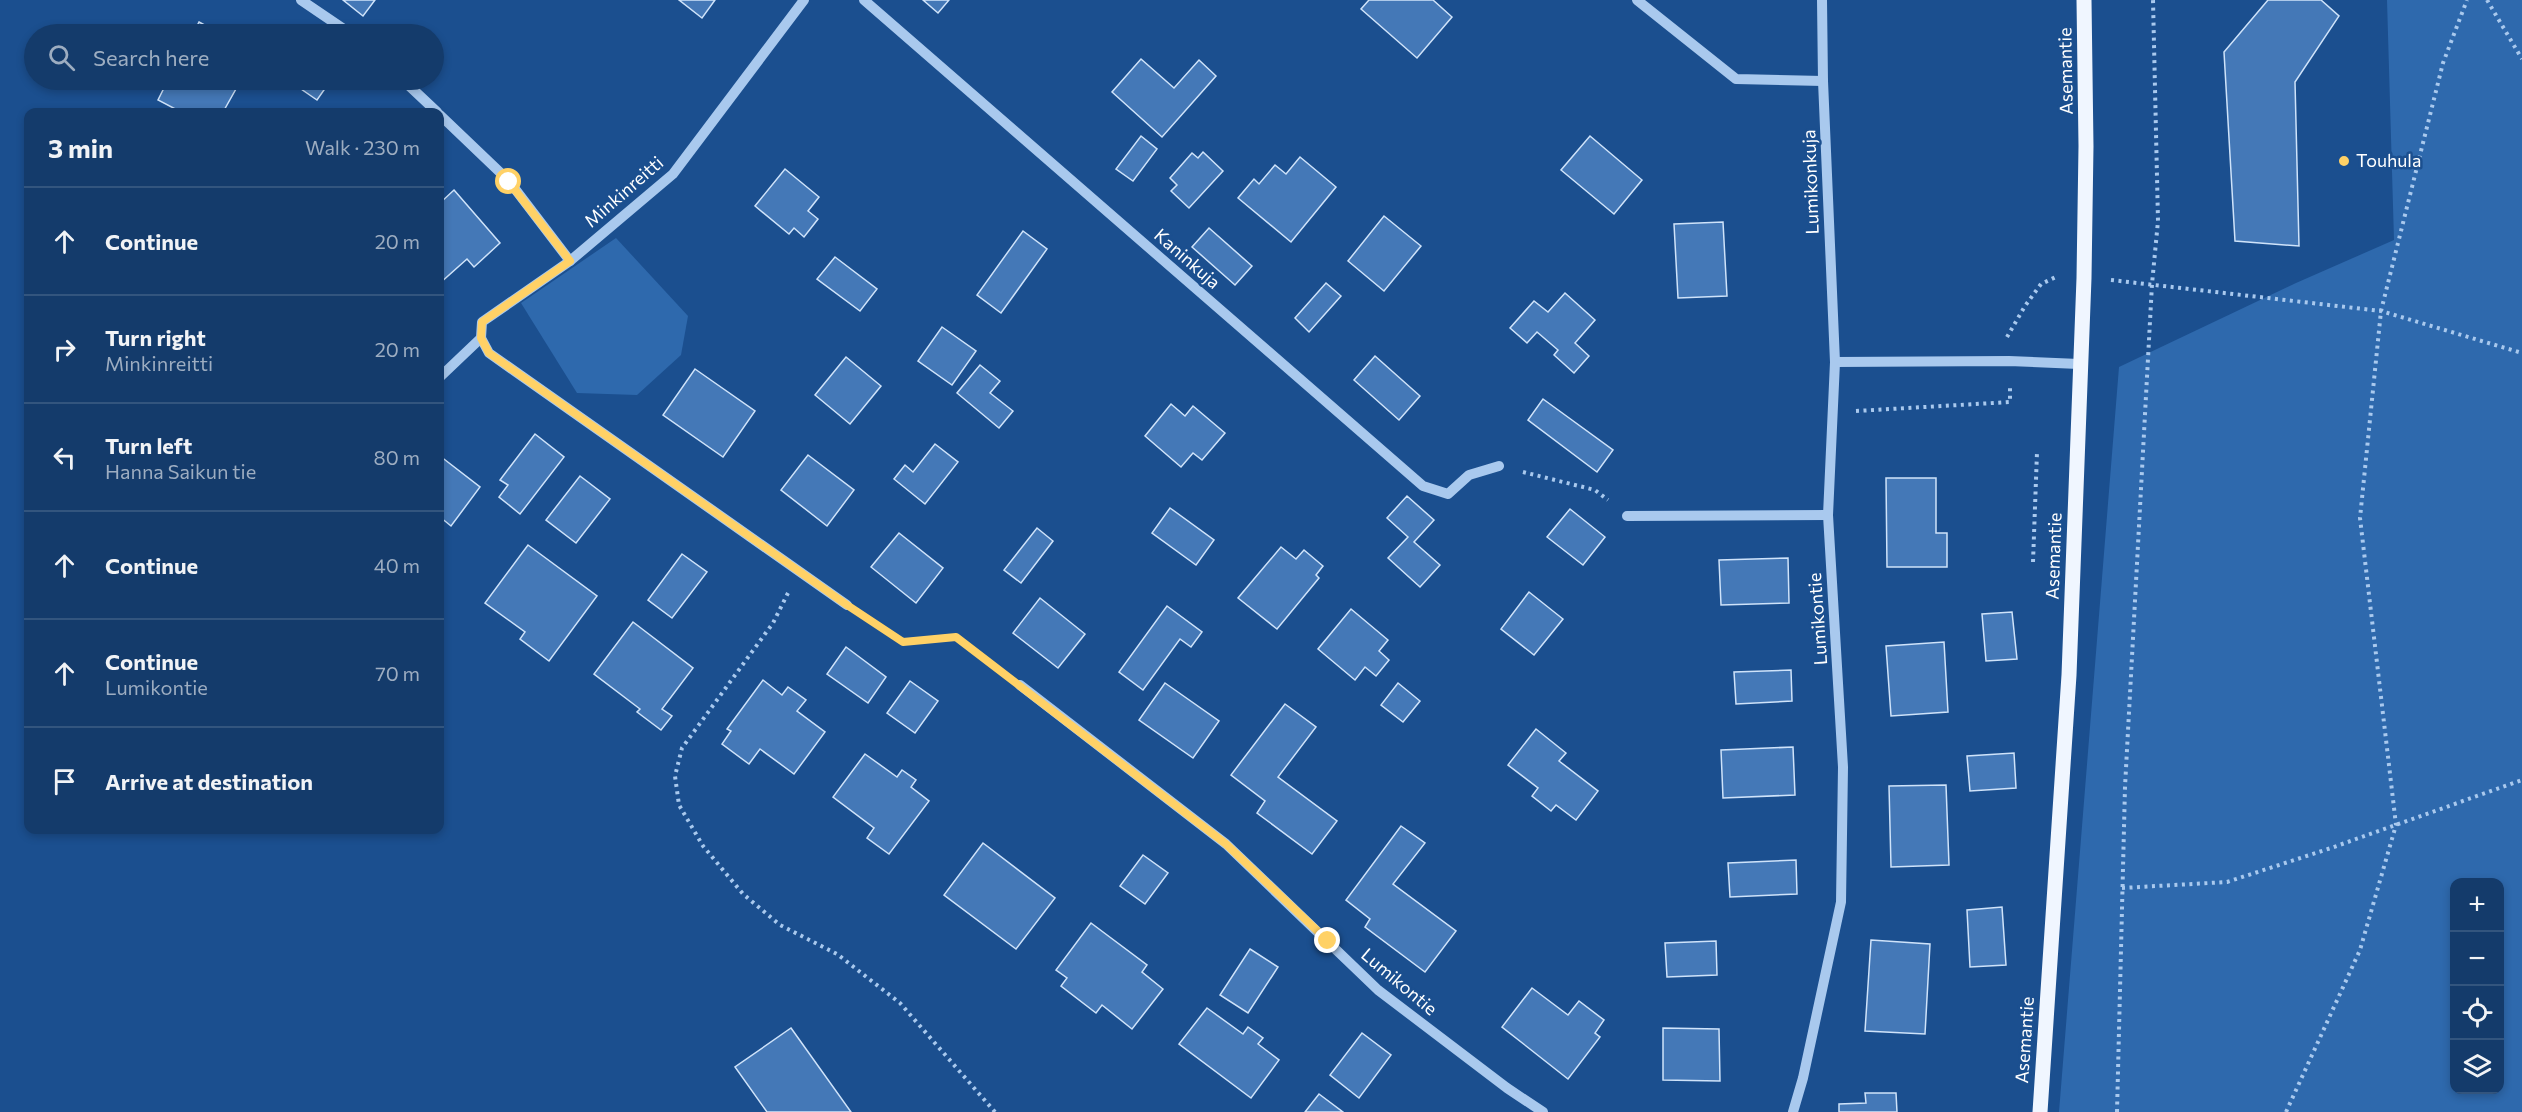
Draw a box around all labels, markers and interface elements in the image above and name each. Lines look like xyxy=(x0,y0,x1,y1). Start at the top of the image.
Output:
search box xyxy=(24,24,444,90)
street label: Asemantie xyxy=(2053,27,2077,115)
icon: search xyxy=(45,41,78,74)
text: Search here xyxy=(93,44,209,71)
street label: Lumikonkuja xyxy=(1797,129,1823,235)
text: 3 min xyxy=(48,132,113,163)
text: Walk · 230 m xyxy=(305,135,420,159)
place label: Touhula xyxy=(2356,149,2421,171)
street label: Minkinreitti xyxy=(579,151,667,231)
marker: Touhula xyxy=(2337,154,2351,168)
route start xyxy=(495,168,521,194)
street label: Kaninkuja xyxy=(1150,224,1225,293)
icon: ahead xyxy=(48,225,81,258)
text: Continue xyxy=(105,228,198,255)
text: 20 m xyxy=(375,229,420,253)
text: Turn right xyxy=(105,324,206,351)
icon: right xyxy=(48,333,81,366)
text: 20 m xyxy=(375,337,420,361)
text: Minkinreitti xyxy=(105,351,213,375)
text: Turn left xyxy=(105,432,192,459)
icon: left xyxy=(48,441,81,474)
text: 80 m xyxy=(374,445,420,469)
text: Hanna Saikun tie xyxy=(105,459,256,483)
street label: Asemantie xyxy=(2040,512,2066,600)
icon: ahead xyxy=(48,549,81,582)
text: Continue xyxy=(105,552,198,579)
text: 40 m xyxy=(374,553,420,577)
street label: Lumikontie xyxy=(1803,572,1831,666)
text: Continue xyxy=(105,648,198,675)
icon: ahead xyxy=(48,657,81,690)
text: 70 m xyxy=(375,661,420,685)
text: Lumikontie xyxy=(105,675,208,699)
icon: arrive xyxy=(48,765,81,798)
text: Arrive at destination xyxy=(105,768,313,795)
map controls xyxy=(2450,878,2504,1094)
button: + xyxy=(2450,878,2504,932)
route end xyxy=(1314,927,1340,953)
button: − xyxy=(2450,932,2504,986)
street label: Lumikontie xyxy=(1357,943,1442,1019)
button: locate xyxy=(2450,986,2504,1040)
street label: Asemantie xyxy=(2010,996,2038,1084)
button: layers xyxy=(2450,1040,2504,1094)

